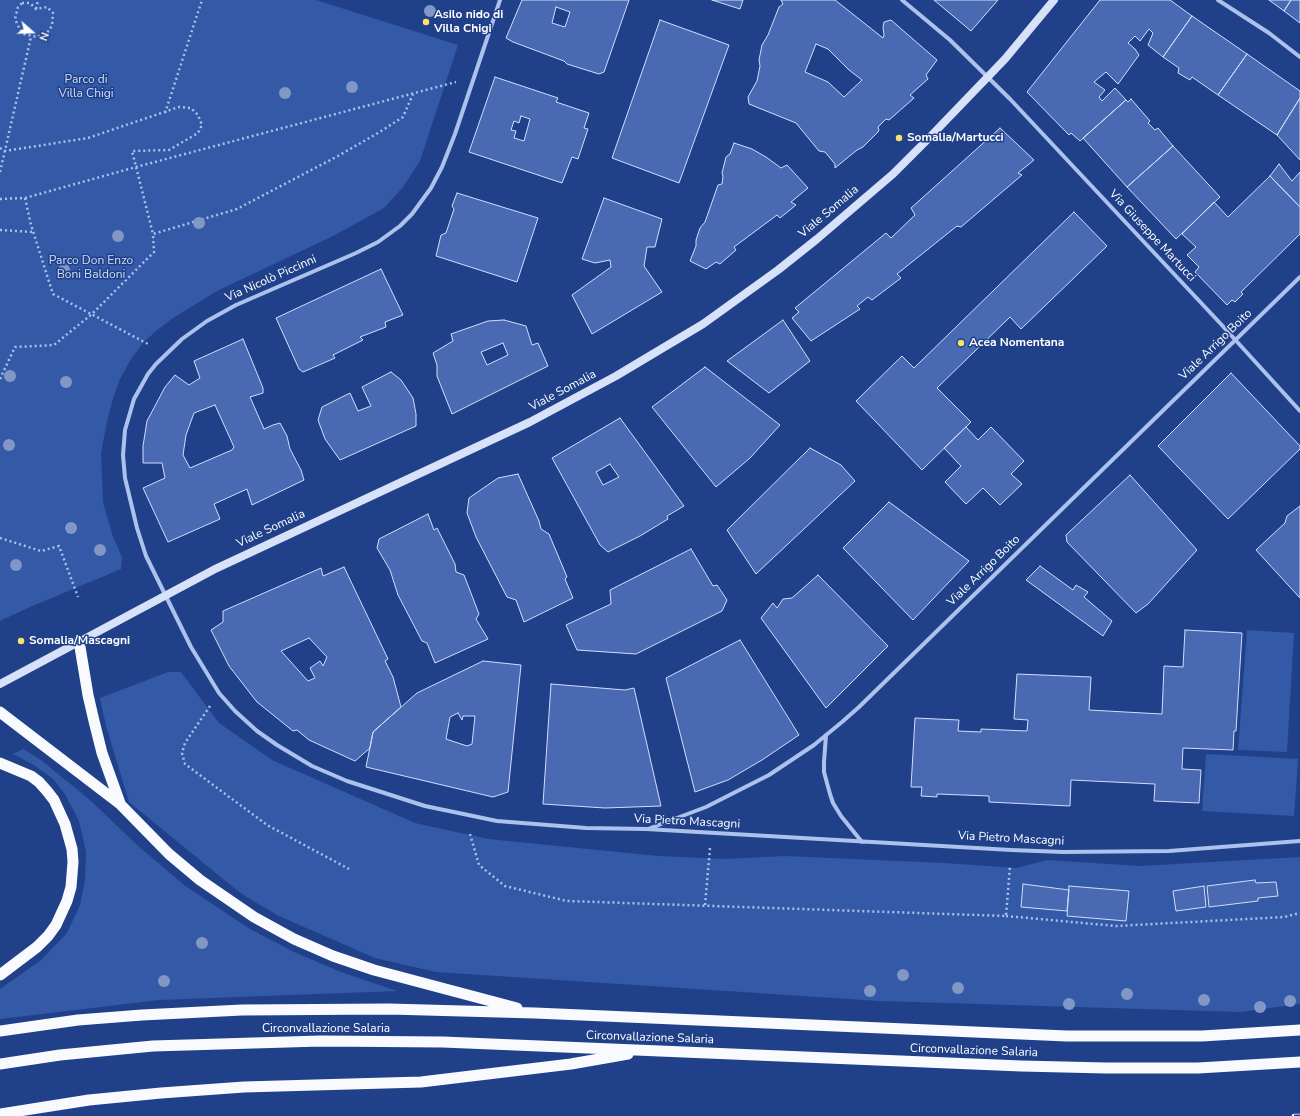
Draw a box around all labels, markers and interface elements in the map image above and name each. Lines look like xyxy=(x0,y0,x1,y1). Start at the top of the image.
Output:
place label: Asilo nido di Villa Chigi xyxy=(434,8,503,36)
north arrow xyxy=(12,12,52,52)
marker: Asilo nido di Villa Chigi xyxy=(421,17,431,27)
text: N xyxy=(35,30,52,43)
park label: Parco di Villa Chigi xyxy=(58,73,114,101)
place label: Somalia/Martucci xyxy=(907,131,1004,145)
marker: Somalia/Martucci xyxy=(894,133,904,143)
street label: Viale Somalia xyxy=(796,183,862,241)
street label: Via Giuseppe Martucci xyxy=(1106,187,1198,285)
street label: Via Nicolò Piccinni xyxy=(223,252,319,306)
park label: Parco Don Enzo Boni Baldoni xyxy=(49,254,133,282)
street label: Viale Arrigo Boito xyxy=(1177,307,1255,383)
place label: Acea Nomentana xyxy=(969,336,1064,350)
marker: Acea Nomentana xyxy=(956,338,966,348)
street label: Viale Somalia xyxy=(527,367,599,415)
street label: Viale Somalia xyxy=(235,507,307,551)
street label: Viale Arrigo Boito xyxy=(945,533,1023,609)
place label: Somalia/Mascagni xyxy=(29,634,130,648)
marker: Somalia/Mascagni xyxy=(16,636,26,646)
street label: Via Pietro Mascagni xyxy=(634,812,740,832)
street label: Via Pietro Mascagni xyxy=(958,829,1064,849)
street label: Circonvallazione Salaria xyxy=(262,1022,390,1036)
street label: Circonvallazione Salaria xyxy=(586,1029,714,1047)
street label: Circonvallazione Salaria xyxy=(910,1042,1038,1060)

